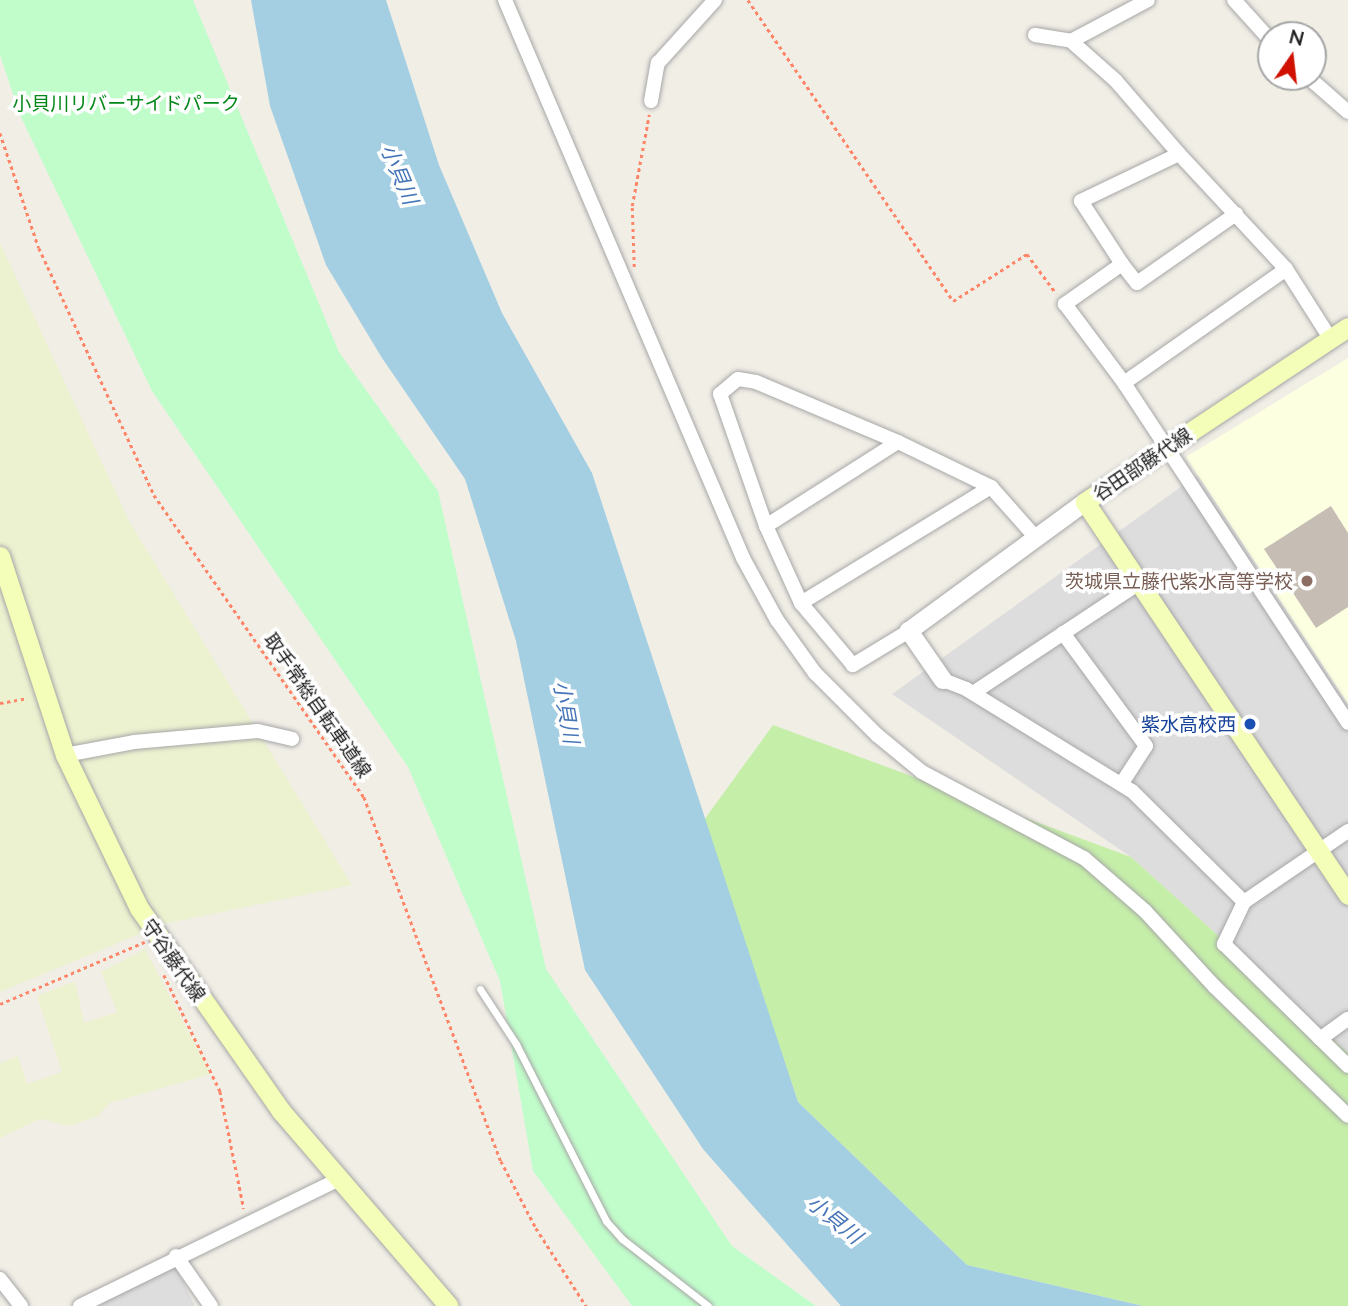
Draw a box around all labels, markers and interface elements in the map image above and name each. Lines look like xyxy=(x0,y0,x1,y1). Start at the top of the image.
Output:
north arrow xyxy=(1257,21,1327,91)
text: N xyxy=(1287,24,1307,50)
park label: 小貝川リバーサイドパーク xyxy=(12,92,240,114)
water label: 小貝川 xyxy=(376,140,424,208)
street label: 谷田部藤代線 xyxy=(1088,423,1196,505)
place label: 茨城県立藤代紫水高等学校 xyxy=(1065,570,1293,592)
marker: 茨城県立藤代紫水高等学校 xyxy=(1299,573,1315,589)
street label: 取手常総自転車道線 xyxy=(260,628,376,782)
water label: 小貝川 xyxy=(549,679,585,745)
place label: 紫水高校西 xyxy=(1141,713,1236,735)
marker: 紫水高校西 xyxy=(1242,716,1258,732)
street label: 守谷藤代線 xyxy=(137,915,211,1005)
water label: 小貝川 xyxy=(803,1189,867,1249)

